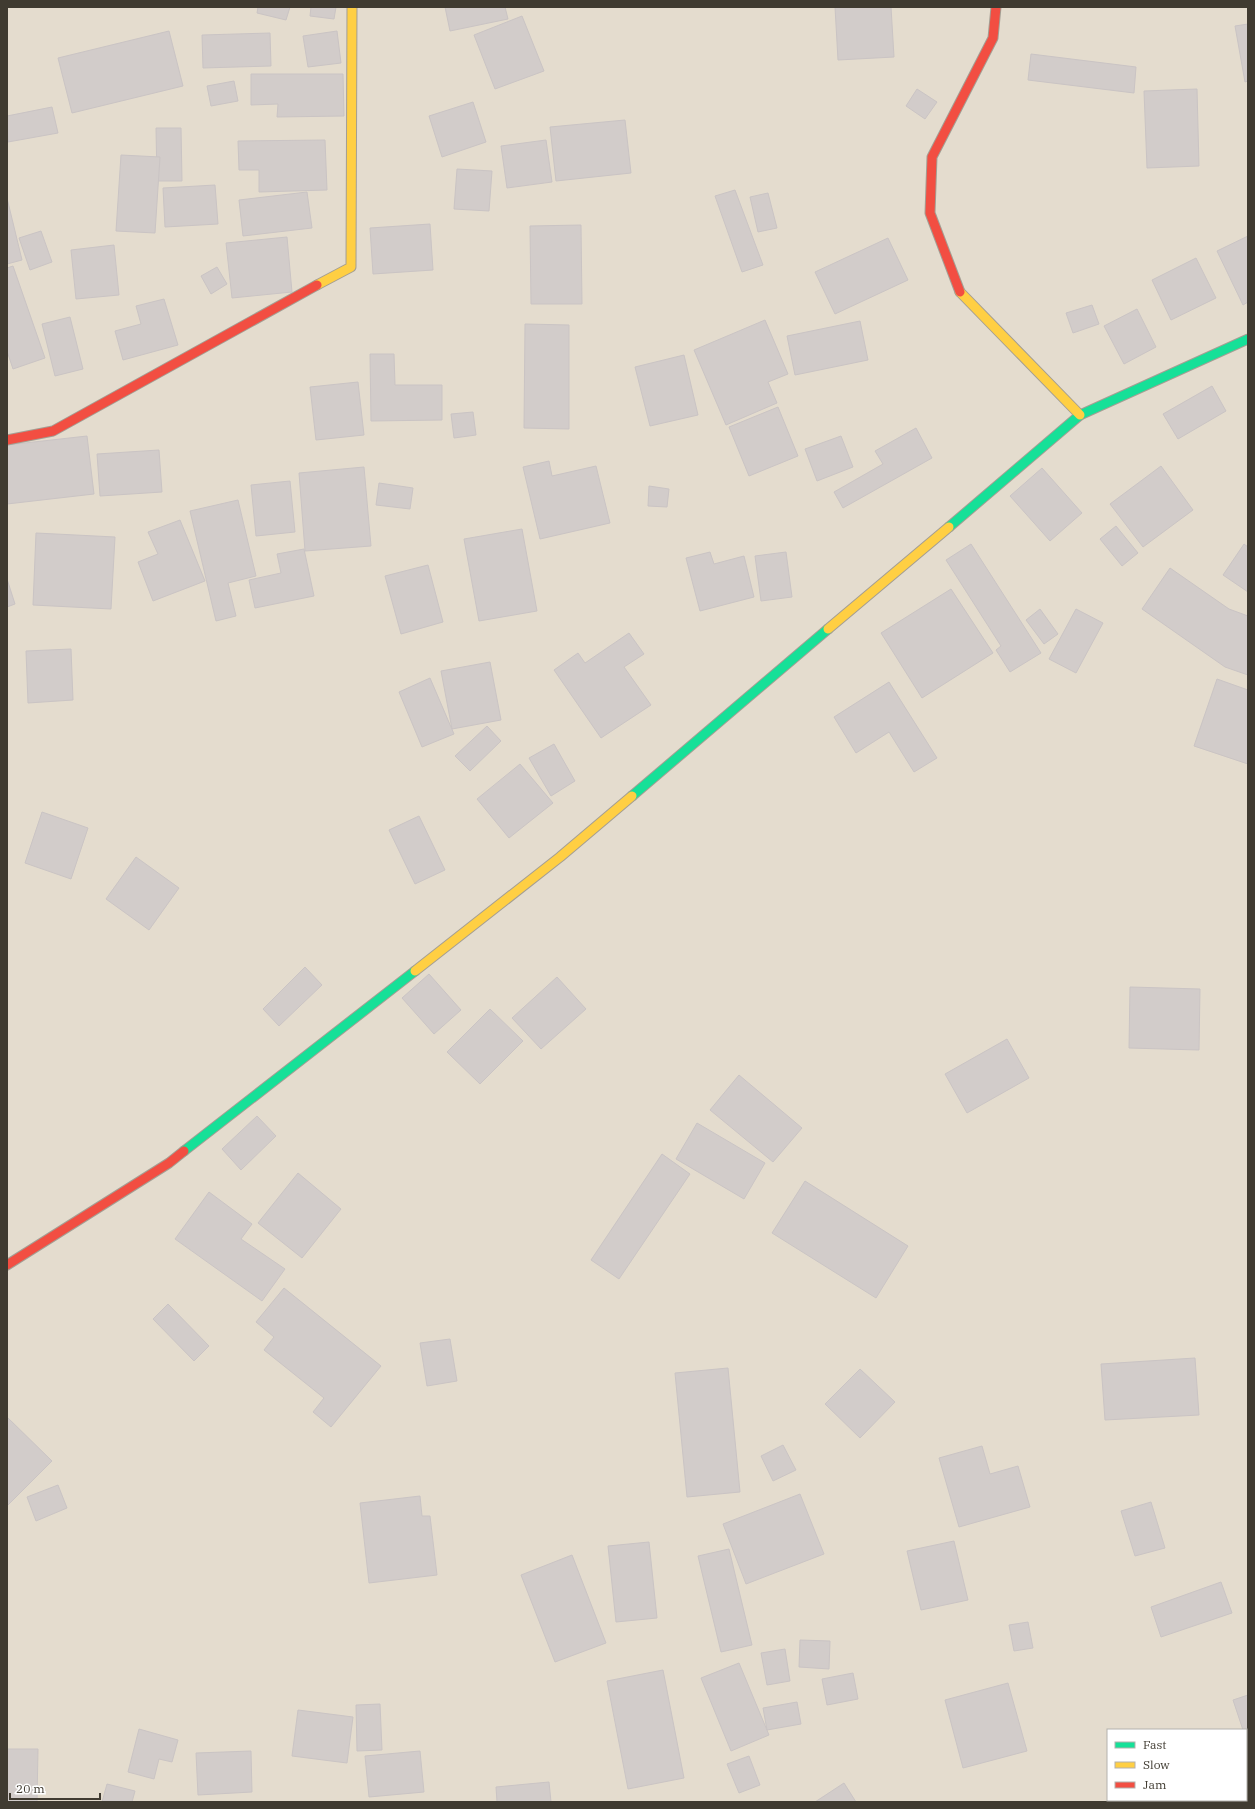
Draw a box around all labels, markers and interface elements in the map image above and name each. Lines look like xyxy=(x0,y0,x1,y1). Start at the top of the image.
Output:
legend xyxy=(1107,1729,1247,1801)
text: Fast xyxy=(1143,1737,1167,1752)
text: Slow xyxy=(1143,1757,1170,1772)
scale bar xyxy=(10,1775,100,1801)
text: Jam xyxy=(1143,1777,1167,1792)
text: 20 m xyxy=(16,1781,45,1796)

